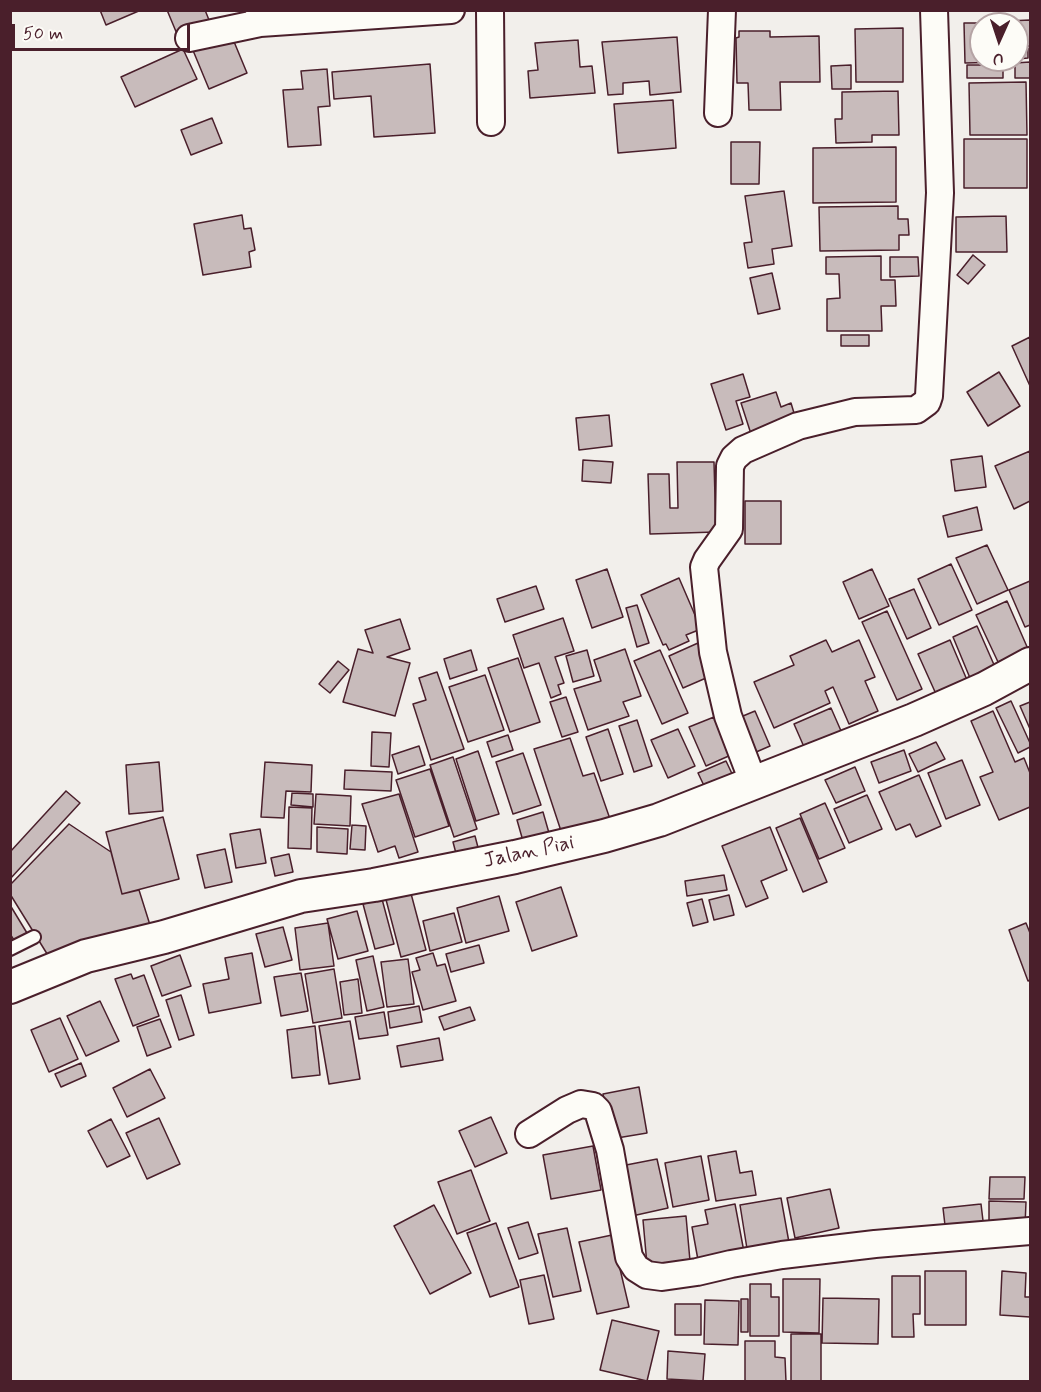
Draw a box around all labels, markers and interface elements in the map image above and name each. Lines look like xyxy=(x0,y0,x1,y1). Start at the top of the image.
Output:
scale bar xyxy=(15,12,194,50)
north arrow xyxy=(969,12,1029,72)
text: 50 m xyxy=(23,22,63,46)
text: U xyxy=(992,48,1004,69)
street label: Jalan Piai xyxy=(481,831,577,875)

